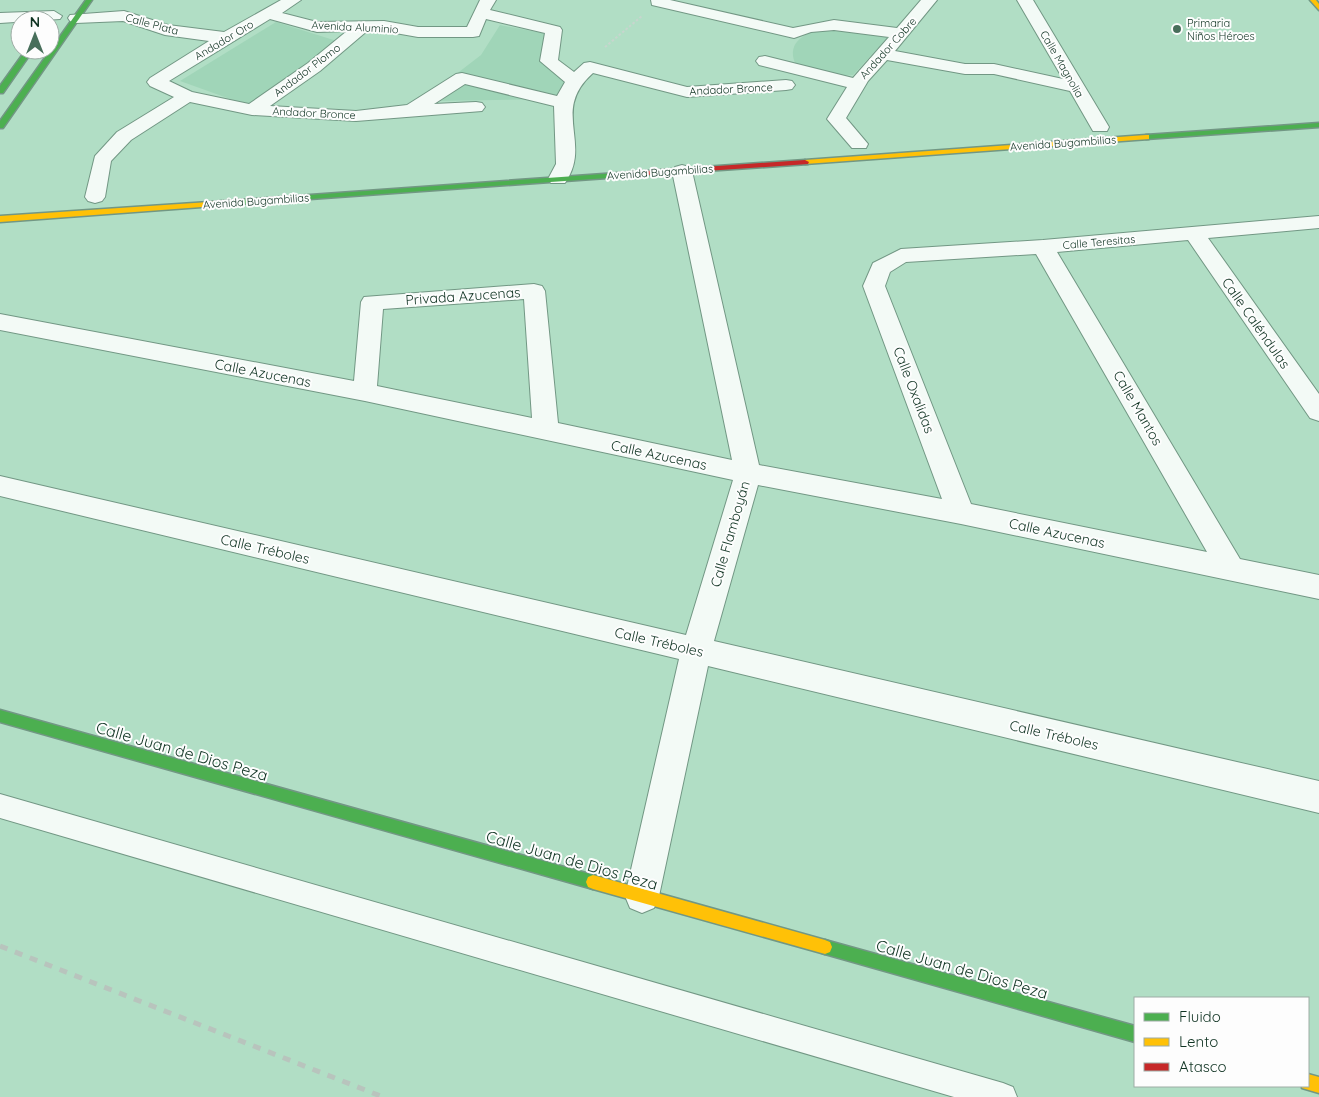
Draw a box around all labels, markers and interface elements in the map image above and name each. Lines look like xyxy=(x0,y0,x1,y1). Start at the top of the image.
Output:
north arrow xyxy=(10,10,60,60)
street label: Calle Plata xyxy=(124,10,180,38)
text: N xyxy=(30,13,40,31)
street label: Andador Cobre xyxy=(857,14,919,82)
place label: Primaria Niños Héroes xyxy=(1187,16,1255,43)
street label: Andador Oro xyxy=(192,17,256,63)
street label: Avenida Aluminio xyxy=(311,18,399,36)
marker: Primaria Niños Héroes xyxy=(1171,23,1183,35)
street label: Calle Magnolia xyxy=(1037,28,1087,100)
street label: Andador Plomo xyxy=(271,40,343,100)
street label: Andador Bronce xyxy=(689,80,773,98)
street label: Andador Bronce xyxy=(272,104,356,122)
street label: Avenida Bugambilias xyxy=(1009,132,1117,154)
street label: Avenida Bugambilias xyxy=(606,161,714,183)
street label: Avenida Bugambilias xyxy=(202,190,310,212)
street label: Calle Teresitas xyxy=(1062,232,1136,252)
street label: Calle Caléndulas xyxy=(1218,274,1294,372)
street label: Privada Azucenas xyxy=(405,283,521,309)
street label: Calle Oxalidas xyxy=(889,344,939,436)
street label: Calle Azucenas xyxy=(213,355,313,391)
street label: Calle Mantos xyxy=(1109,367,1167,449)
street label: Calle Azucenas xyxy=(609,436,709,474)
street label: Calle Flamboyán xyxy=(706,479,754,589)
street label: Calle Azucenas xyxy=(1007,514,1107,552)
street label: Calle Tréboles xyxy=(219,530,311,568)
street label: Calle Tréboles xyxy=(613,623,705,661)
street label: Calle Tréboles xyxy=(1008,716,1100,754)
street label: Calle Juan de Dios Peza xyxy=(94,717,270,785)
street label: Calle Juan de Dios Peza xyxy=(484,826,660,894)
street label: Calle Juan de Dios Peza xyxy=(874,935,1050,1003)
legend xyxy=(1134,997,1309,1087)
text: Fluido xyxy=(1179,1007,1221,1026)
text: Lento xyxy=(1179,1032,1218,1051)
text: Atasco xyxy=(1179,1057,1227,1076)

